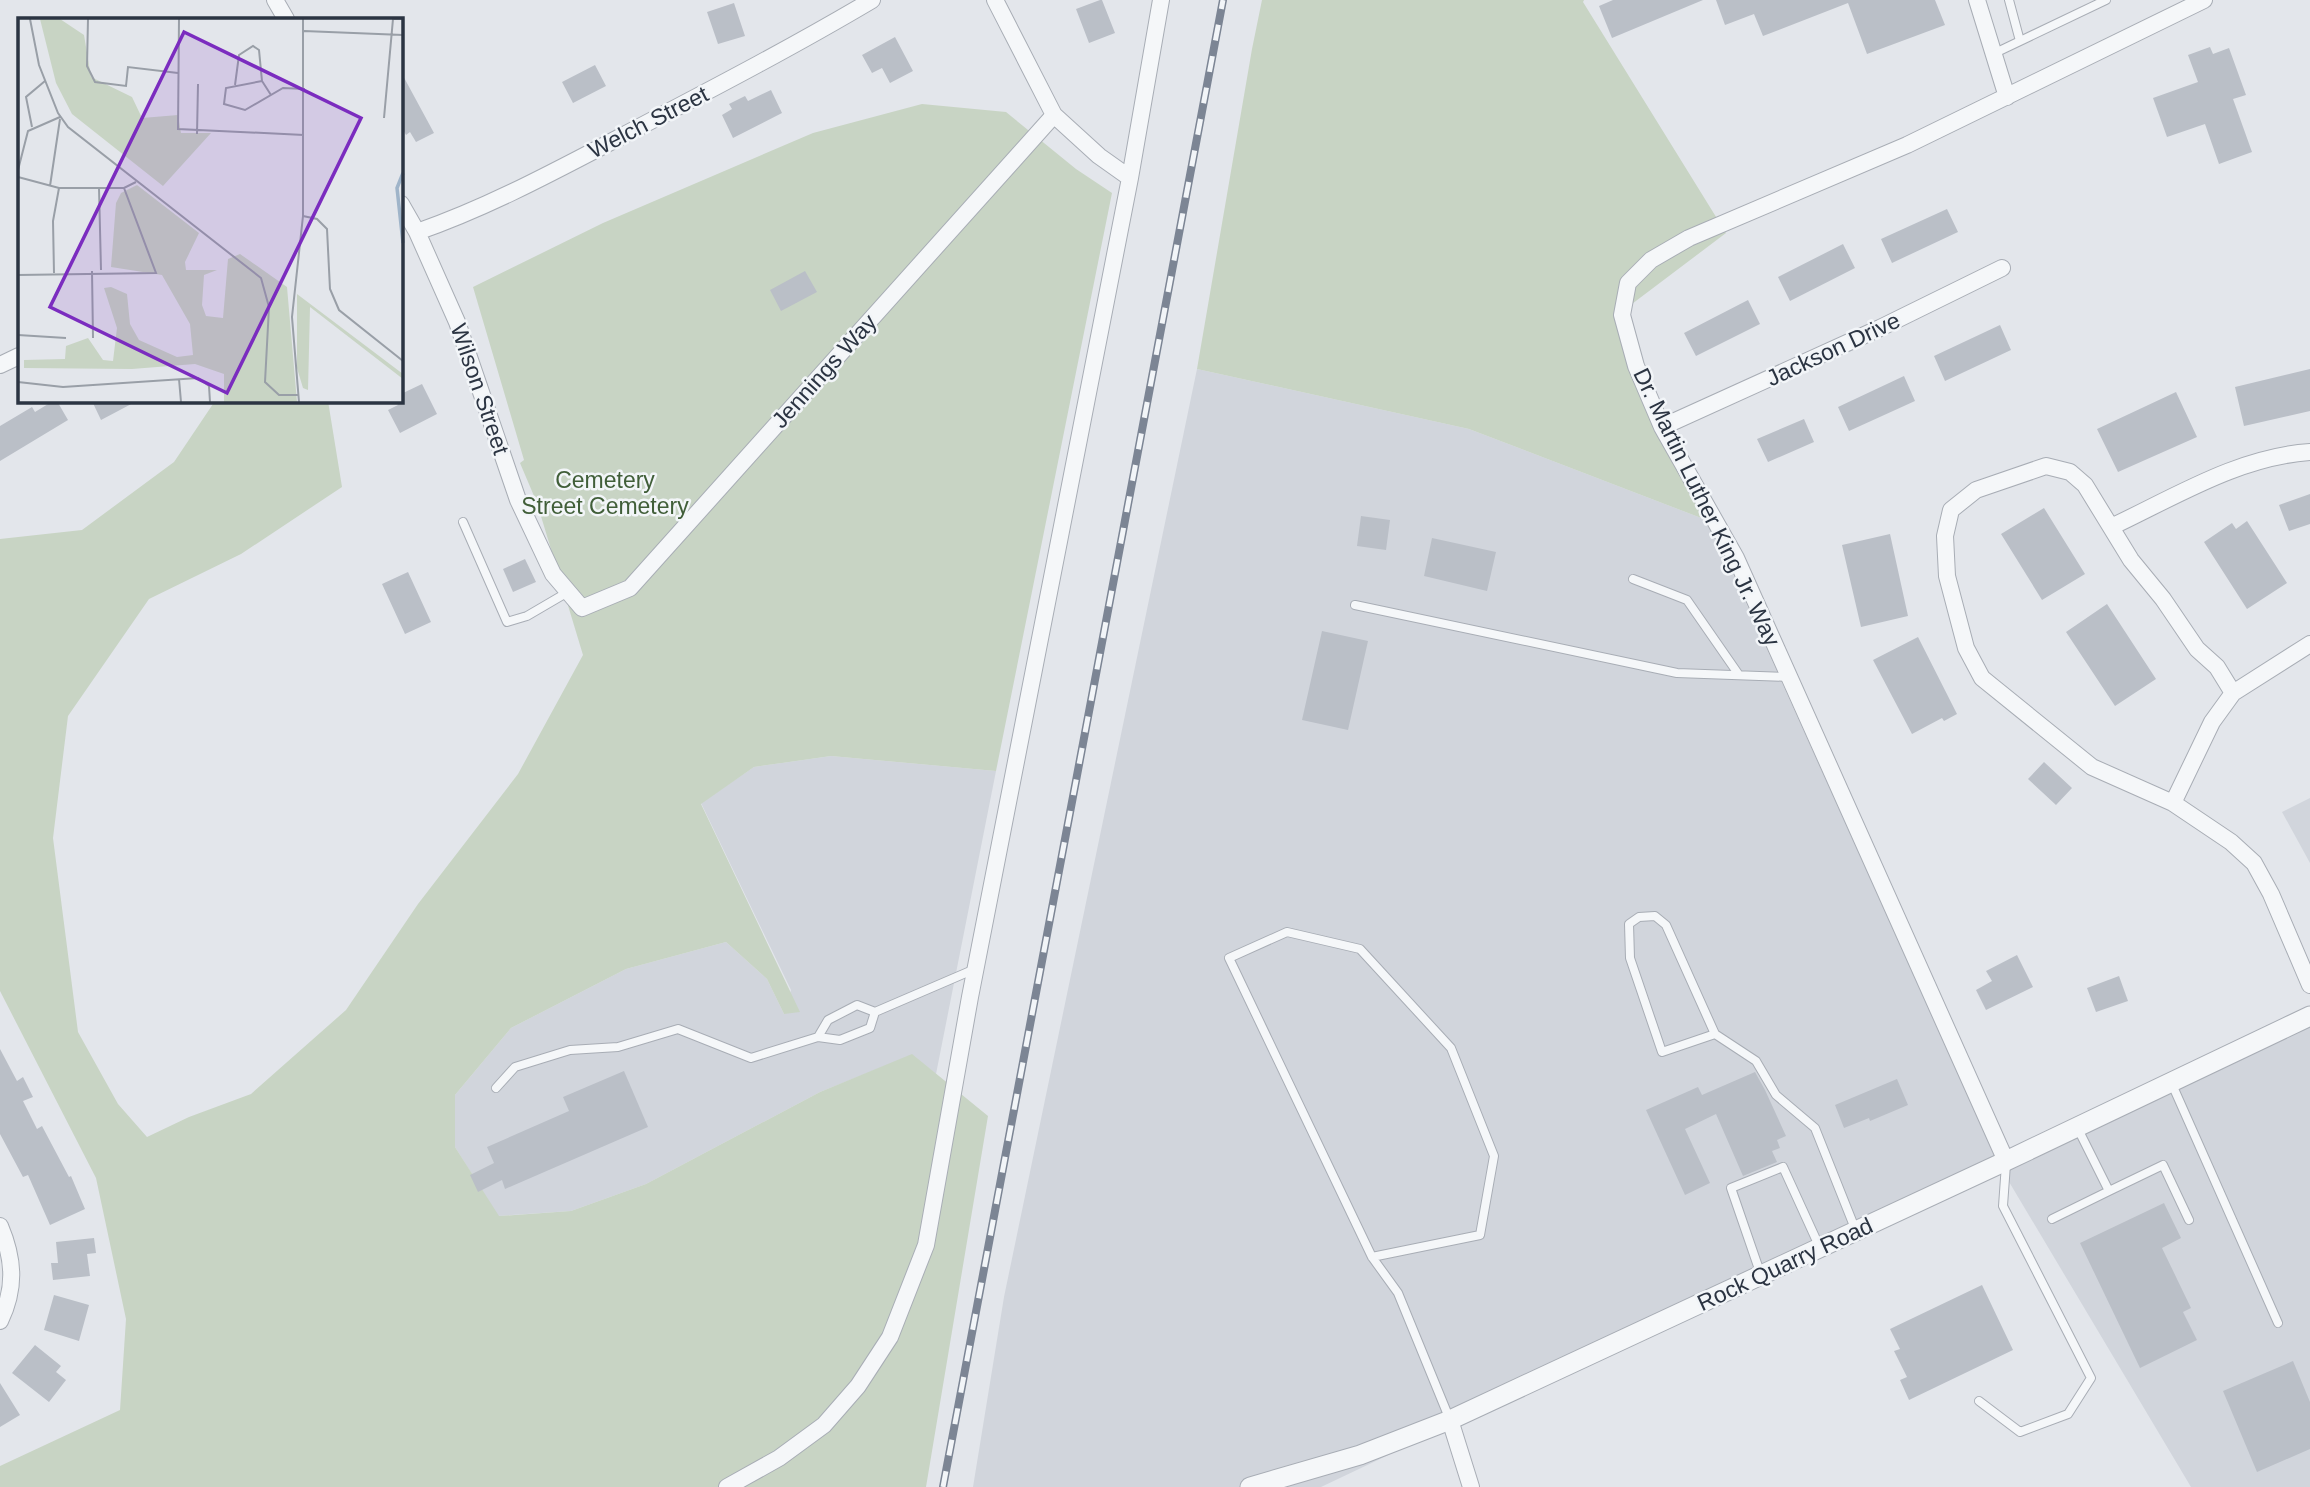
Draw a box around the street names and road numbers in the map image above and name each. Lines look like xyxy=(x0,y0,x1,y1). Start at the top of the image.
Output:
street label: Welch Street xyxy=(584,80,713,163)
street label: Jackson Drive xyxy=(1762,307,1904,391)
street label: Jennings Way xyxy=(766,309,882,433)
street label: Wilson Street xyxy=(445,320,515,458)
street label: Dr. Martin Luther King Jr. Way xyxy=(1628,364,1786,651)
street label: Rock Quarry Road xyxy=(1693,1212,1877,1316)

